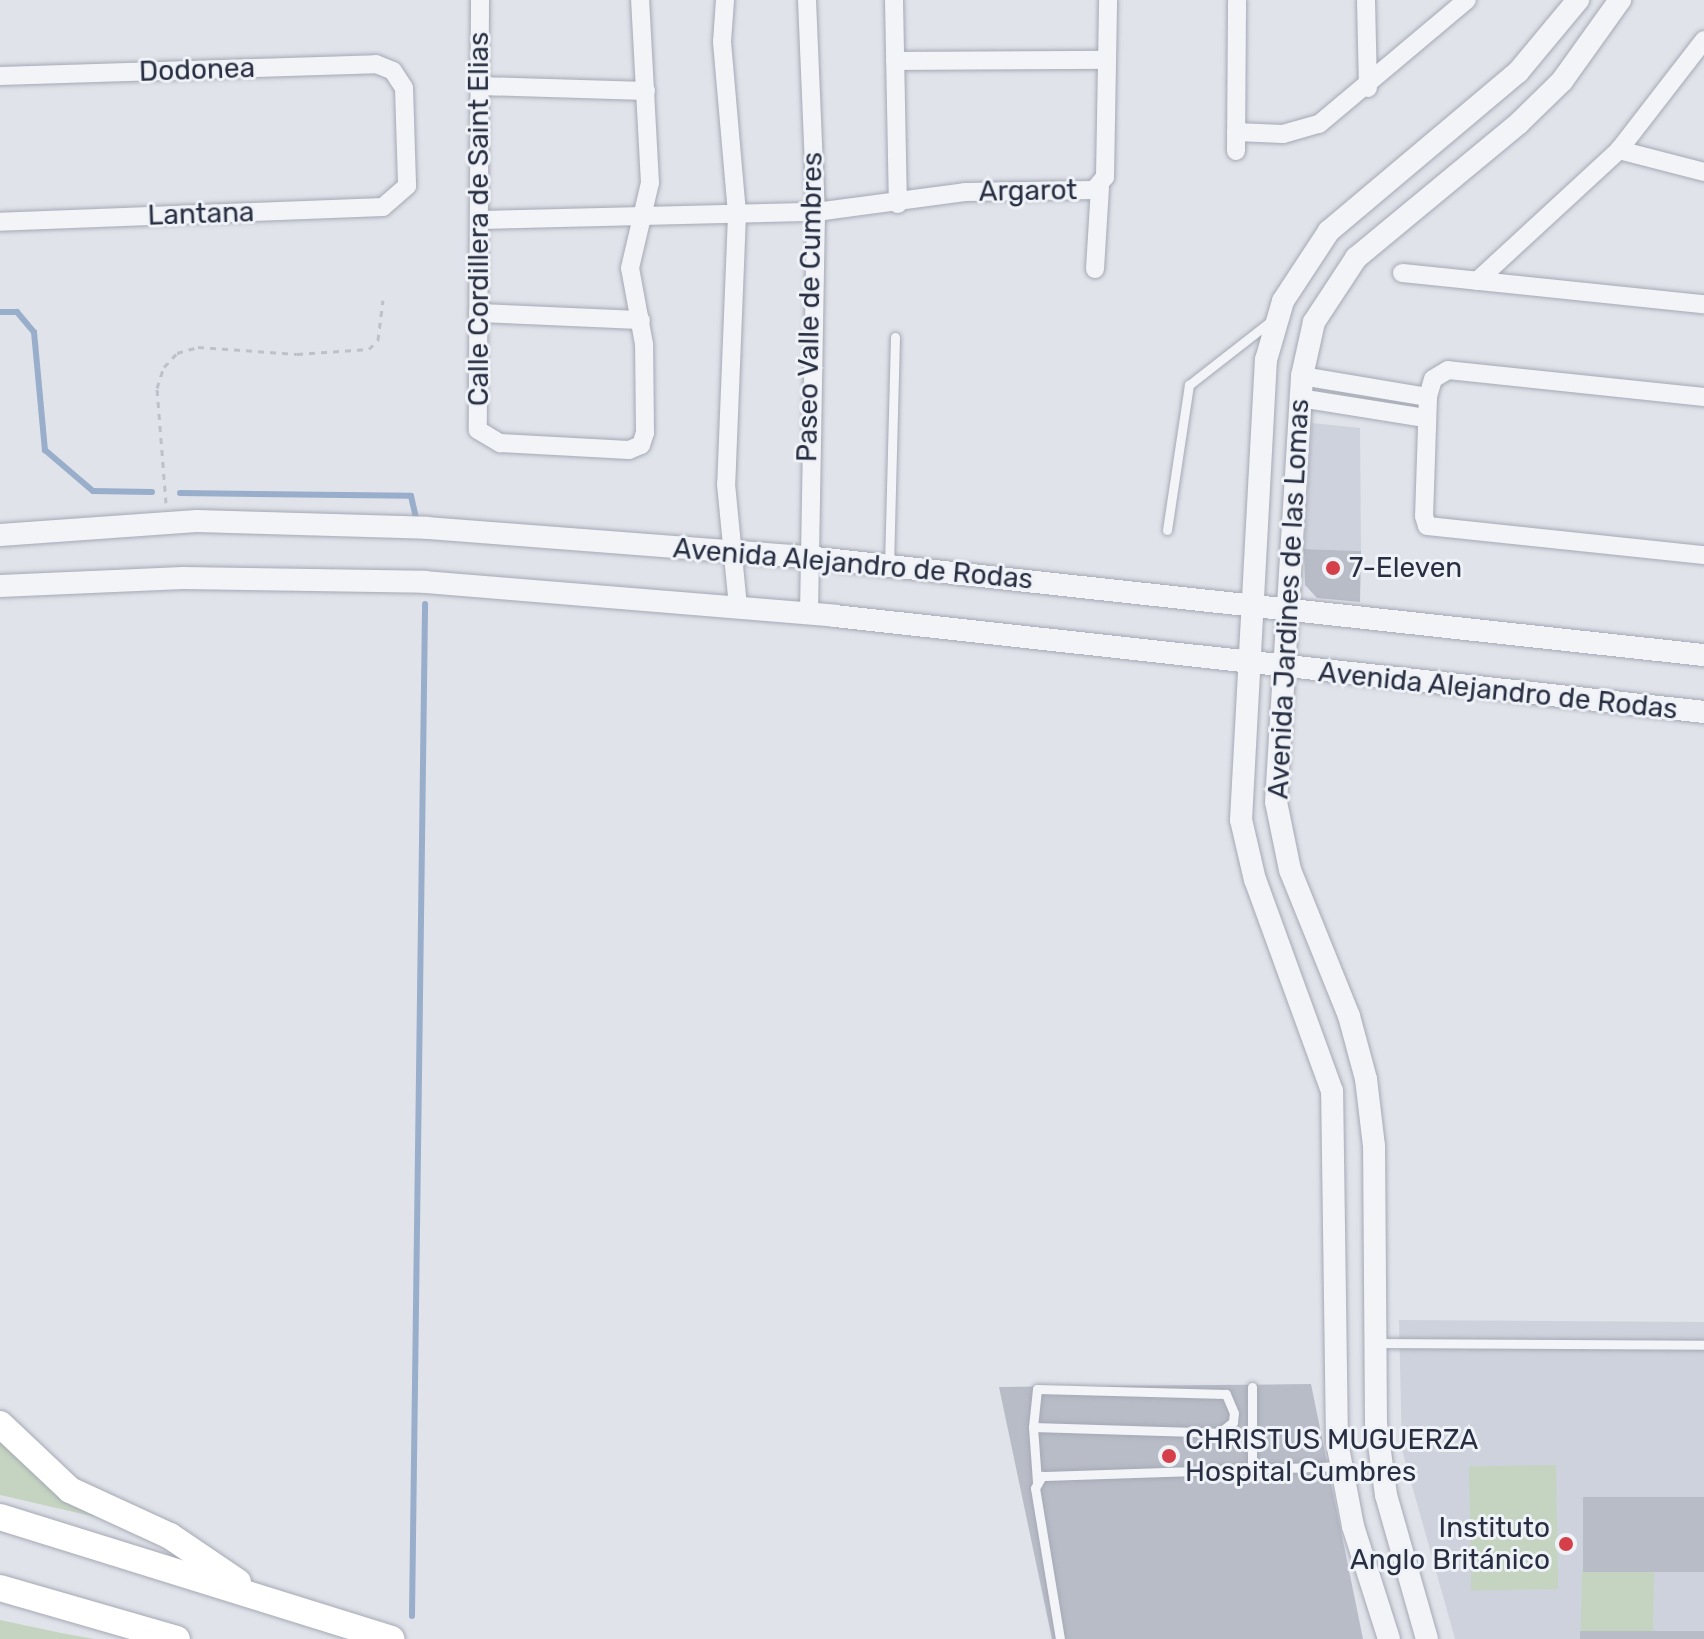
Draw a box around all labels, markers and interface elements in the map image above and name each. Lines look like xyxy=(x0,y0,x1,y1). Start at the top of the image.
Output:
street label: Calle Cordillera de Saint Elias xyxy=(462,32,496,406)
street label: Dodonea xyxy=(138,51,256,89)
street label: Paseo Valle de Cumbres xyxy=(790,151,830,463)
street label: Argarot xyxy=(978,173,1078,209)
street label: Lantana xyxy=(147,195,255,233)
street label: Avenida Jardines de las Lomas xyxy=(1262,398,1316,800)
street label: Avenida Alejandro de Rodas xyxy=(671,531,1035,597)
place label: 7-Eleven xyxy=(1349,551,1462,585)
marker: 7-Eleven xyxy=(1324,559,1342,577)
street label: Avenida Alejandro de Rodas xyxy=(1316,655,1680,727)
place label: CHRISTUS MUGUERZA Hospital Cumbres xyxy=(1185,1423,1478,1489)
marker: CHRISTUS MUGUERZA Hospital Cumbres xyxy=(1160,1447,1178,1465)
place label: Instituto Anglo Británico xyxy=(1350,1511,1550,1577)
marker: Instituto Anglo Británico xyxy=(1557,1535,1575,1553)

